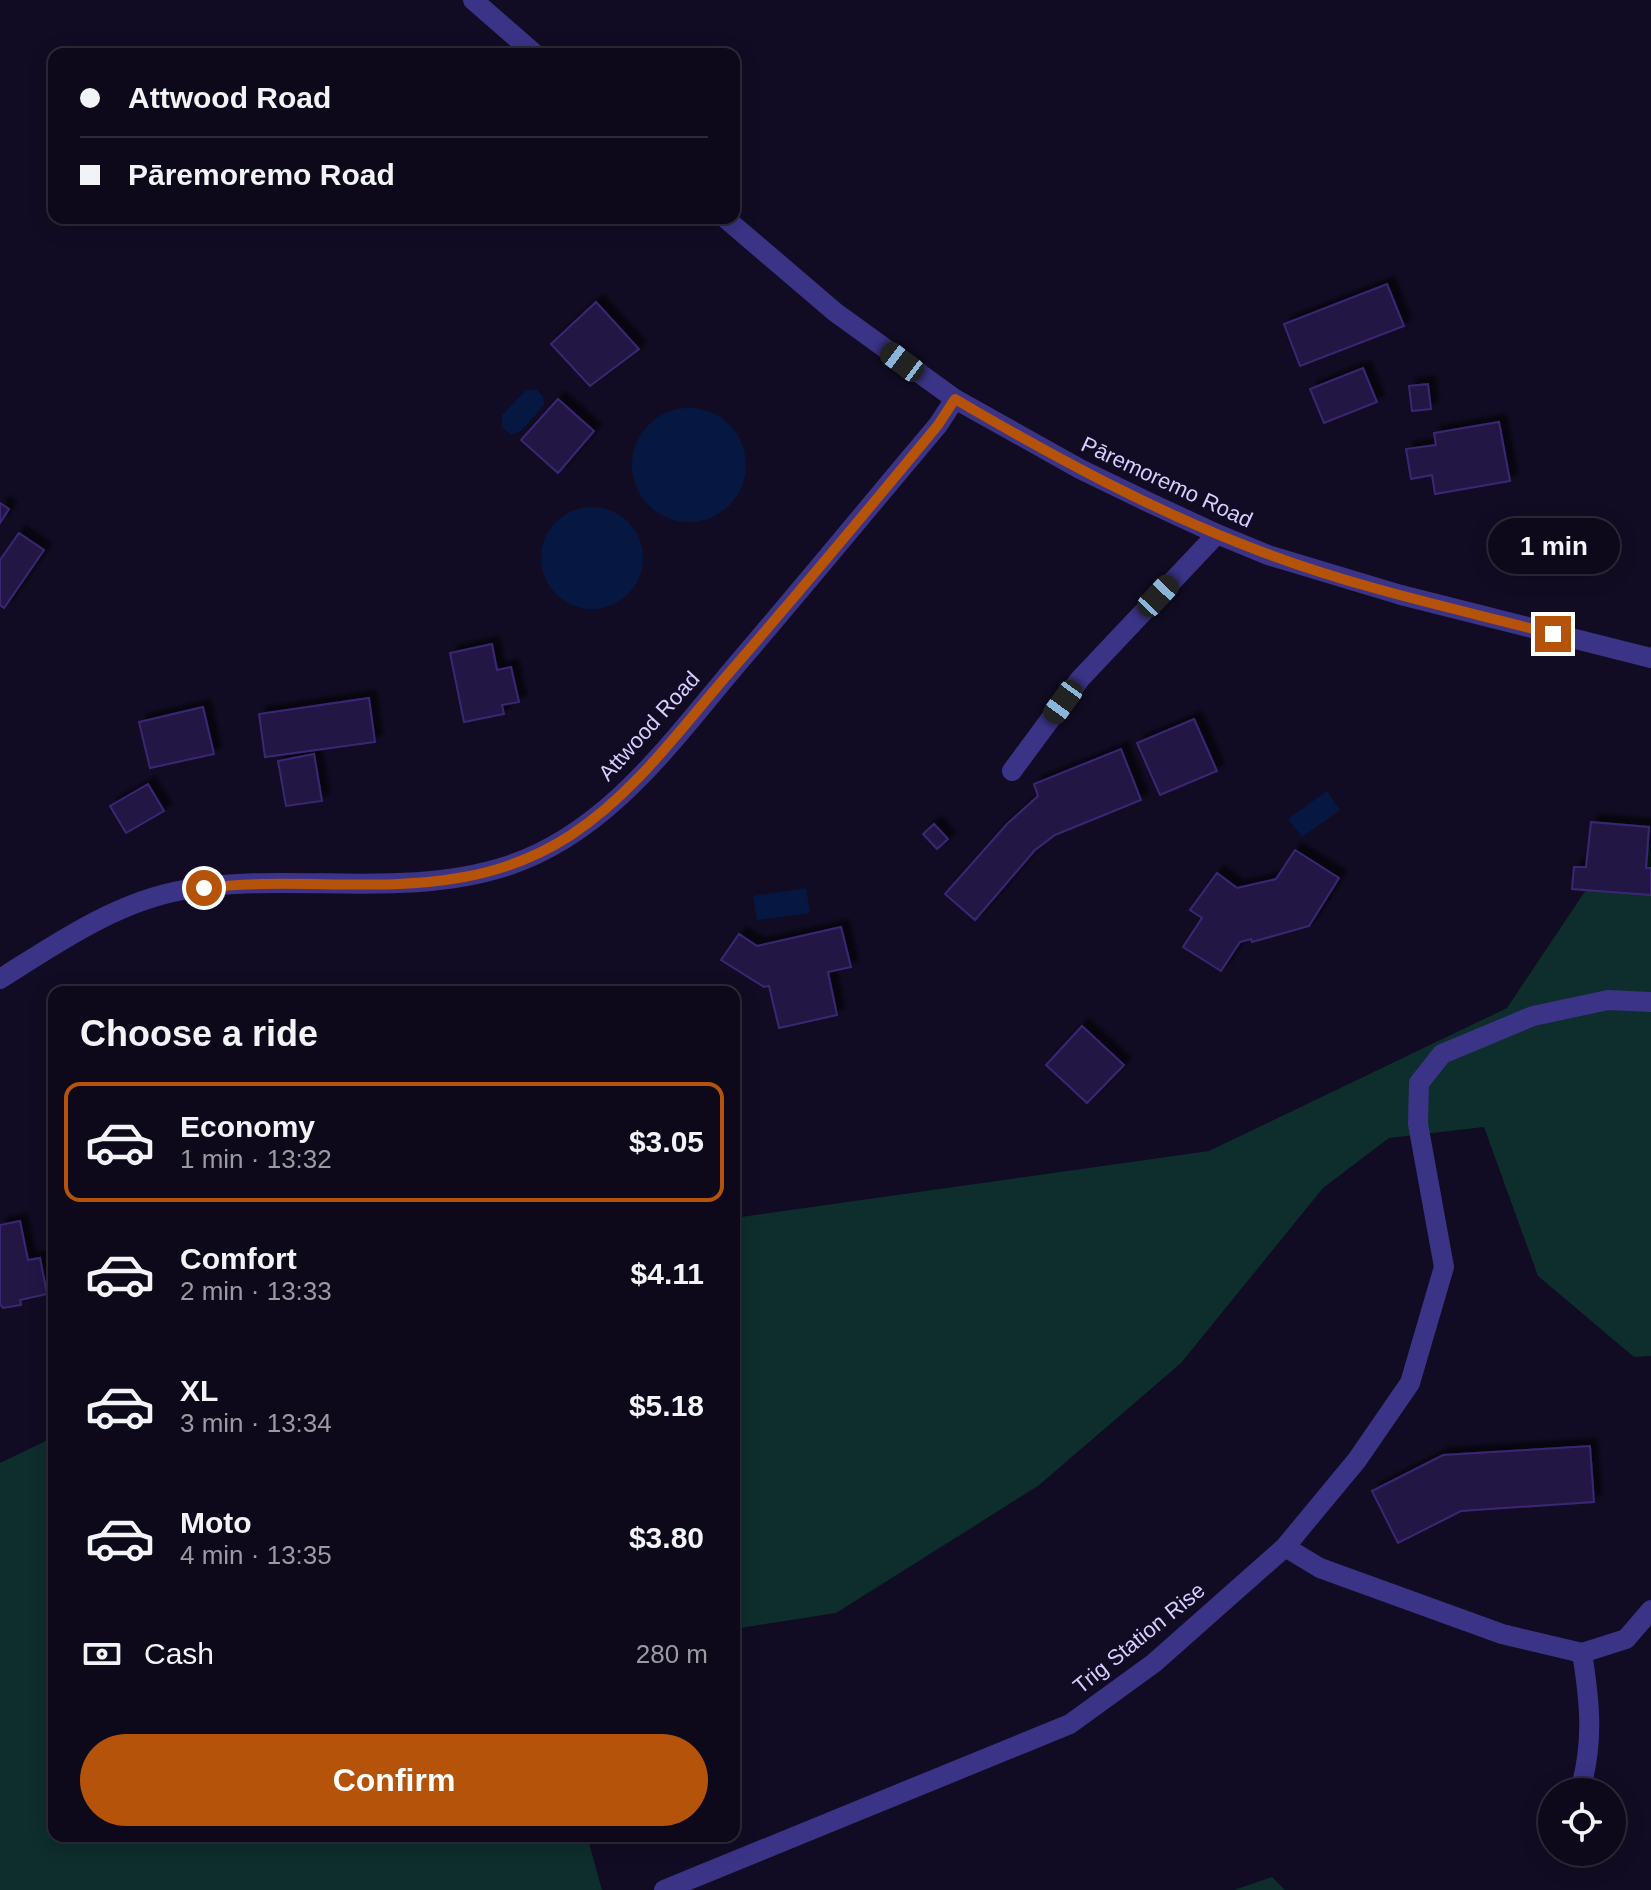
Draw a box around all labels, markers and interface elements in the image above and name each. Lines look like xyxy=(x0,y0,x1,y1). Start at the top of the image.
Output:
text: Attwood Road xyxy=(128,81,331,114)
text: Pāremoremo Road xyxy=(128,158,395,191)
car xyxy=(876,338,928,386)
street label: Pāremoremo Road xyxy=(1077,431,1257,533)
callout: 1 min xyxy=(1487,518,1619,574)
text: 1 min xyxy=(1520,531,1588,561)
car xyxy=(1133,570,1183,622)
route end xyxy=(1535,616,1571,652)
street label: Attwood Road xyxy=(593,666,705,786)
car xyxy=(1039,676,1087,728)
route start xyxy=(186,870,222,906)
text: Choose a ride xyxy=(80,1013,318,1054)
icon: car xyxy=(84,1106,156,1178)
text: Economy xyxy=(180,1110,315,1143)
text: $3.05 xyxy=(629,1125,704,1158)
text: 1 min · 13:32 xyxy=(180,1144,332,1174)
icon: car xyxy=(84,1238,156,1310)
text: Comfort xyxy=(180,1242,297,1275)
text: $4.11 xyxy=(631,1257,704,1290)
text: 2 min · 13:33 xyxy=(180,1276,332,1306)
icon: car xyxy=(84,1370,156,1442)
text: XL xyxy=(180,1374,218,1407)
text: $5.18 xyxy=(629,1389,704,1422)
text: 3 min · 13:34 xyxy=(180,1408,332,1438)
icon: car xyxy=(84,1502,156,1574)
text: Moto xyxy=(180,1506,252,1539)
text: $3.80 xyxy=(629,1521,704,1554)
text: 4 min · 13:35 xyxy=(180,1540,332,1570)
street label: Trig Station Rise xyxy=(1068,1577,1210,1699)
icon: cash xyxy=(80,1632,124,1676)
text: Cash xyxy=(144,1637,214,1670)
text: 280 m xyxy=(636,1639,708,1669)
button: Confirm xyxy=(80,1734,708,1826)
map controls xyxy=(1538,1778,1626,1866)
button: locate xyxy=(1538,1778,1626,1866)

